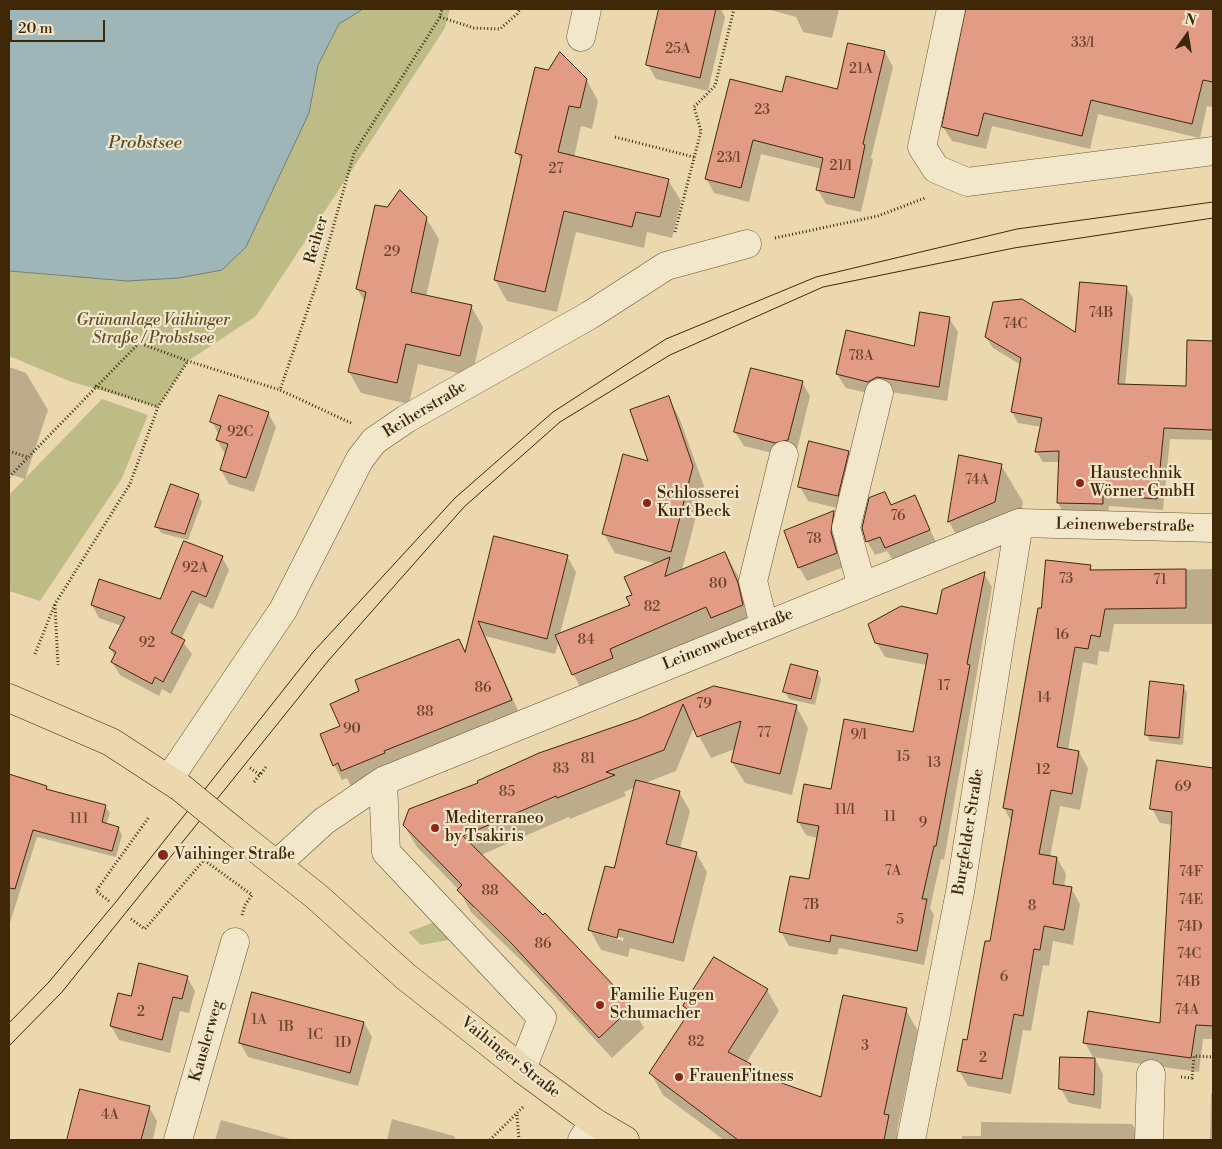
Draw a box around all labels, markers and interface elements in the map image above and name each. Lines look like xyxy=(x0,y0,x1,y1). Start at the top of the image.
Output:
scale bar xyxy=(12,10,108,42)
north arrow xyxy=(1162,10,1212,60)
text: N xyxy=(1183,10,1198,30)
text: 20 m xyxy=(18,19,53,38)
house number: 33/1 xyxy=(1071,36,1095,52)
house number: 25A xyxy=(665,42,691,58)
house number: 21A xyxy=(849,62,873,78)
house number: 23 xyxy=(754,103,770,119)
water label: Probstsee xyxy=(108,133,182,155)
house number: 23/1 xyxy=(717,151,741,167)
house number: 21/1 xyxy=(830,159,852,175)
house number: 27 xyxy=(549,162,563,178)
street label: Reiher xyxy=(301,214,333,266)
house number: 29 xyxy=(384,245,400,261)
house number: 74B xyxy=(1089,306,1113,322)
park label: Grünanlage Vaihinger Straße / Probstsee xyxy=(76,311,230,349)
house number: 74C xyxy=(1003,317,1027,333)
house number: 78A xyxy=(849,349,873,365)
street label: Reiherstraße xyxy=(380,378,470,442)
house number: 92C xyxy=(227,425,253,441)
place label: Haustechnik Wörner GmbH xyxy=(1090,464,1195,502)
house number: 74A xyxy=(965,473,989,489)
marker: Haustechnik Wörner GmbH xyxy=(1074,477,1086,489)
place label: Schlosserei Kurt Beck xyxy=(657,484,740,522)
marker: Schlosserei Kurt Beck xyxy=(641,497,653,509)
house number: 76 xyxy=(890,509,906,525)
street label: Leinenweberstraße xyxy=(1055,515,1195,537)
house number: 78 xyxy=(806,532,822,548)
house number: 92A xyxy=(182,561,208,577)
house number: 73 xyxy=(1059,572,1073,588)
house number: 71 xyxy=(1153,573,1167,589)
house number: 80 xyxy=(709,577,727,593)
house number: 82 xyxy=(644,600,660,616)
street label: Leinenweberstraße xyxy=(660,605,796,675)
house number: 16 xyxy=(1055,628,1069,644)
house number: 84 xyxy=(577,633,595,649)
house number: 92 xyxy=(139,636,155,652)
house number: 17 xyxy=(938,679,950,695)
house number: 86 xyxy=(474,681,492,697)
house number: 14 xyxy=(1037,691,1051,707)
house number: 79 xyxy=(696,697,712,713)
house number: 88 xyxy=(416,705,434,721)
house number: 90 xyxy=(343,722,361,738)
house number: 77 xyxy=(757,726,771,742)
house number: 9/1 xyxy=(850,728,868,744)
house number: 15 xyxy=(896,750,910,766)
house number: 81 xyxy=(581,752,595,768)
house number: 13 xyxy=(927,756,941,772)
house number: 83 xyxy=(553,762,569,778)
house number: 12 xyxy=(1036,763,1050,779)
street label: Burgfelder Straße xyxy=(950,767,988,897)
house number: 69 xyxy=(1175,780,1191,796)
house number: 85 xyxy=(499,785,515,801)
house number: 11/1 xyxy=(834,803,856,819)
place label: Mediterraneo by Tsakiris xyxy=(445,809,544,847)
house number: 11 xyxy=(884,810,896,826)
house number: 111 xyxy=(70,812,88,828)
house number: 9 xyxy=(919,816,927,832)
marker: Mediterraneo by Tsakiris xyxy=(429,822,441,834)
place label: Vaihinger Straße xyxy=(174,845,295,865)
marker: Vaihinger Straße xyxy=(156,848,170,862)
house number: 7A xyxy=(885,864,901,880)
house number: 74F xyxy=(1179,865,1203,881)
house number: 88 xyxy=(481,884,499,900)
house number: 74E xyxy=(1179,893,1203,909)
house number: 7B xyxy=(803,898,819,914)
house number: 8 xyxy=(1028,899,1036,915)
house number: 5 xyxy=(896,913,904,929)
house number: 74D xyxy=(1177,920,1203,936)
house number: 86 xyxy=(534,937,552,953)
house number: 74C xyxy=(1177,947,1201,963)
house number: 6 xyxy=(1000,970,1008,986)
house number: 74B xyxy=(1176,975,1200,991)
place label: Familie Eugen Schumacher xyxy=(610,986,714,1024)
street label: Kauslerweg xyxy=(186,998,228,1084)
marker: Familie Eugen Schumacher xyxy=(594,999,606,1011)
house number: 74A xyxy=(1175,1003,1199,1019)
house number: 2 xyxy=(137,1005,145,1021)
house number: 1A xyxy=(251,1013,267,1029)
street label: Vaihinger Straße xyxy=(456,1013,564,1103)
house number: 1B xyxy=(278,1020,294,1036)
house number: 1C xyxy=(307,1028,323,1044)
house number: 82 xyxy=(688,1035,704,1051)
house number: 1D xyxy=(335,1036,351,1052)
house number: 3 xyxy=(861,1039,869,1055)
house number: 2 xyxy=(979,1051,987,1067)
place label: FrauenFitness xyxy=(689,1067,794,1087)
marker: FrauenFitness xyxy=(673,1071,685,1083)
house number: 4A xyxy=(101,1108,119,1124)

